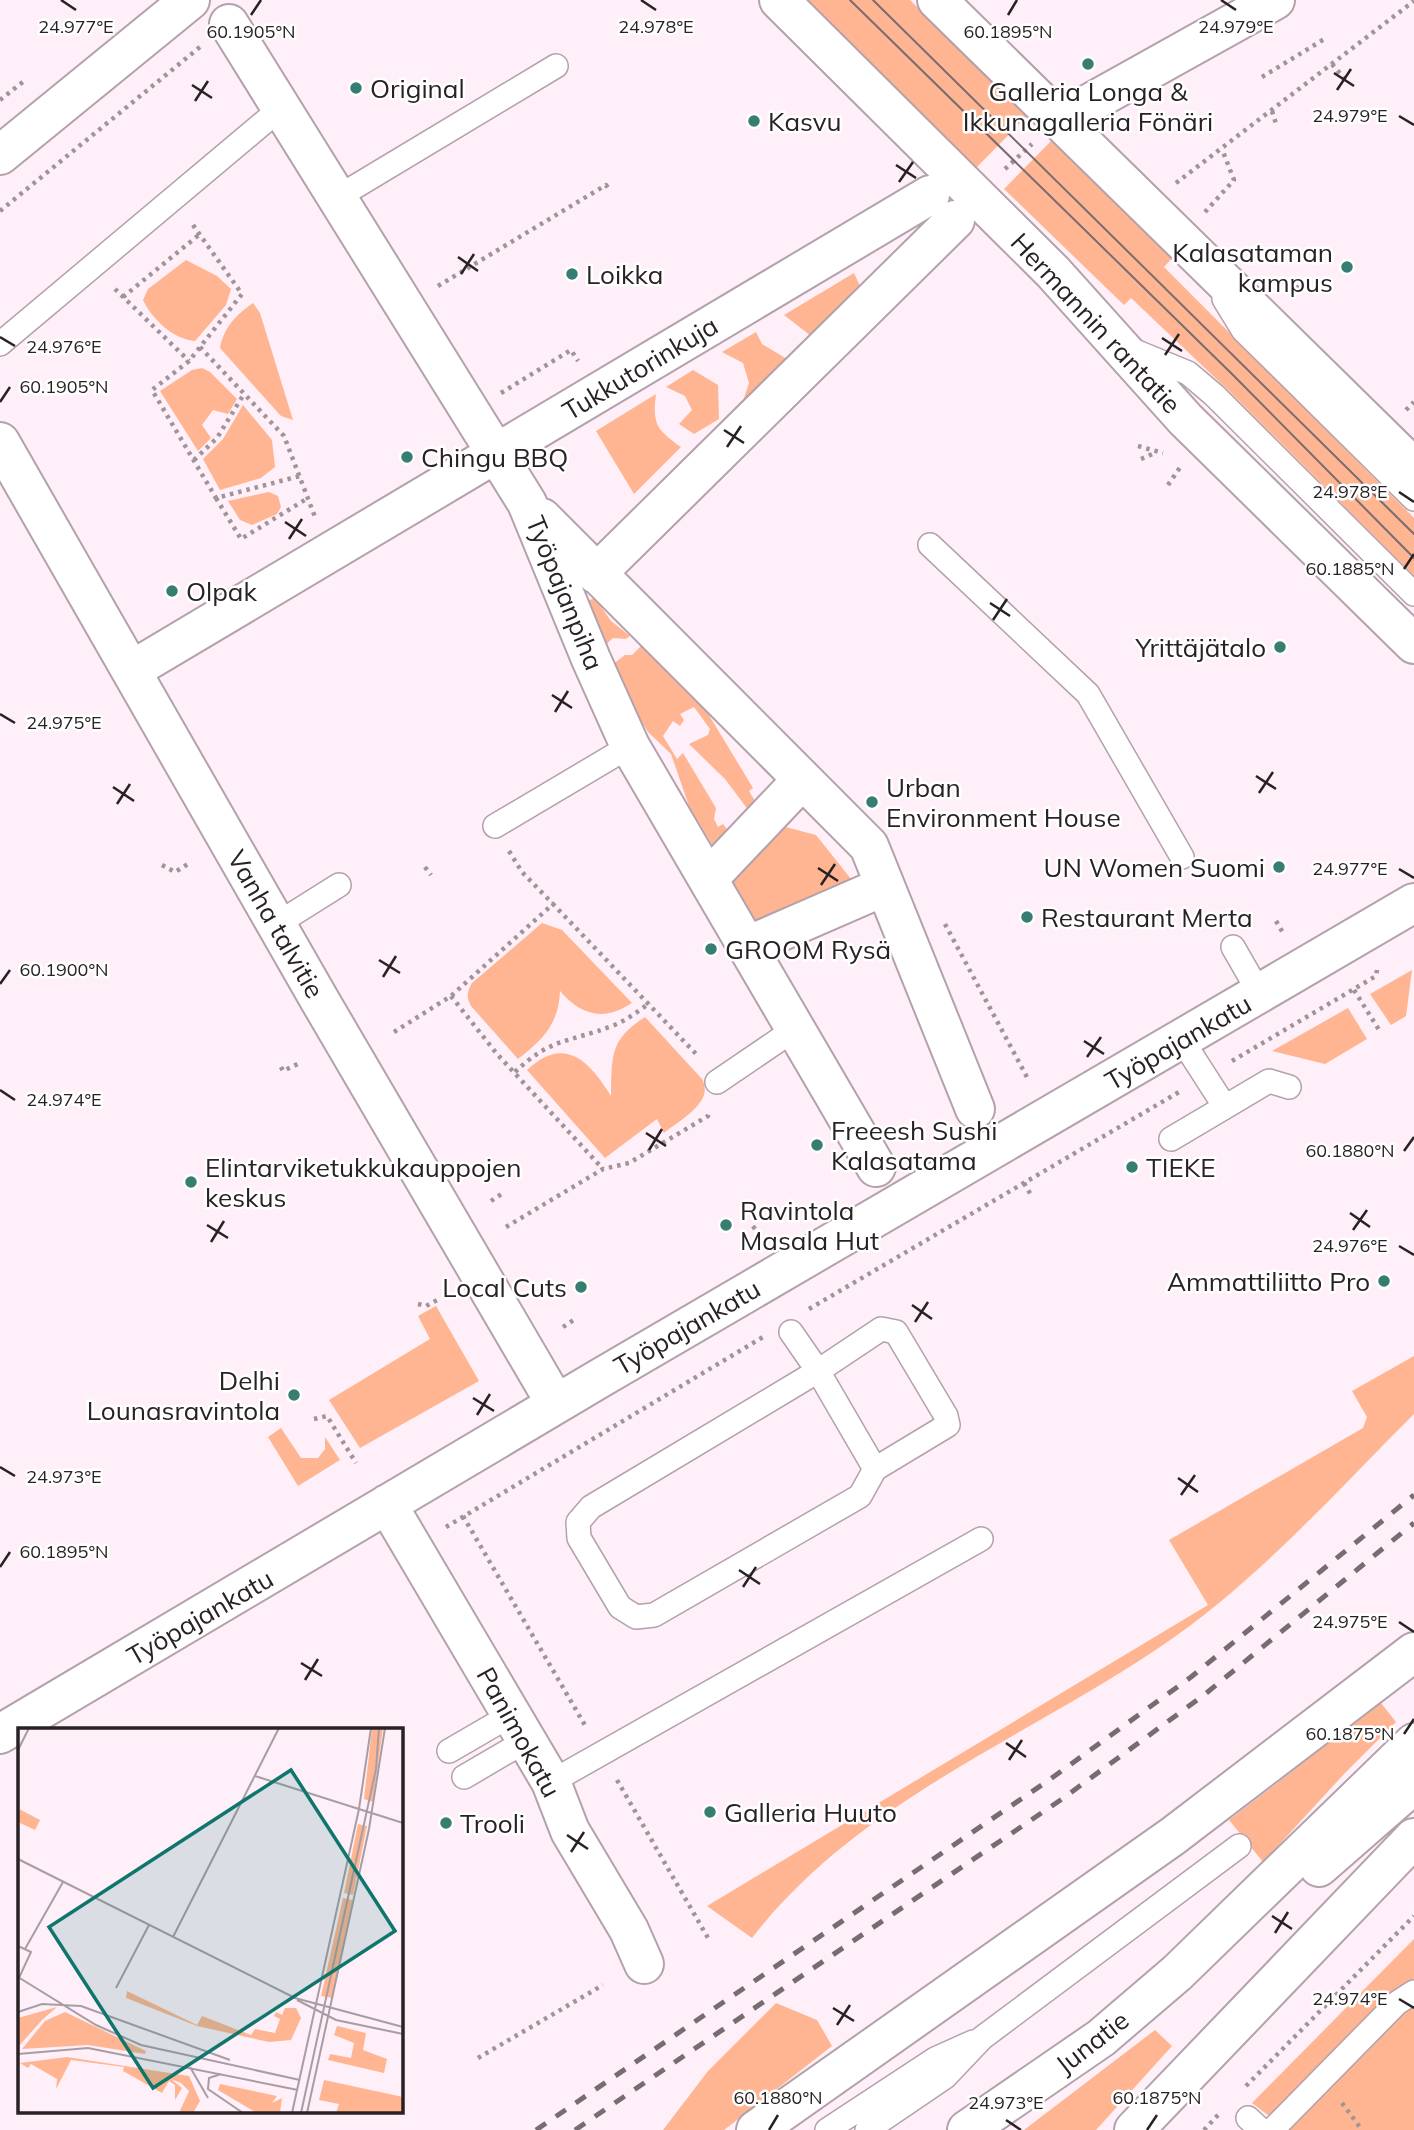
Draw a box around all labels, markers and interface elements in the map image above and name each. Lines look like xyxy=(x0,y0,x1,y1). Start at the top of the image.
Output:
text: 24.977°E xyxy=(38,15,114,38)
text: 24.978°E xyxy=(618,15,694,38)
text: 24.979°E xyxy=(1198,15,1274,38)
text: 60.1905°N xyxy=(206,20,296,43)
text: 60.1895°N xyxy=(963,20,1053,43)
marker: Galleria Longa & Ikkunagalleria Fönäri xyxy=(1080,56,1096,72)
place label: Original xyxy=(370,72,465,105)
place label: Galleria Longa & Ikkunagalleria Fönäri xyxy=(963,75,1213,138)
marker: Original xyxy=(348,80,364,96)
text: 24.979°E xyxy=(1312,104,1388,127)
place label: Kasvu xyxy=(768,105,842,138)
marker: Kasvu xyxy=(746,113,762,129)
street label: Hermannin rantatie xyxy=(1004,226,1188,420)
place label: Kalasataman kampus xyxy=(1172,236,1333,299)
place label: Loikka xyxy=(586,258,663,291)
marker: Kalasataman kampus xyxy=(1339,259,1355,275)
marker: Loikka xyxy=(564,266,580,282)
street label: Tukkutorinkuja xyxy=(556,309,724,427)
text: 24.976°E xyxy=(26,335,102,358)
text: 60.1905°N xyxy=(19,375,109,398)
place label: Chingu BBQ xyxy=(421,441,568,474)
marker: Chingu BBQ xyxy=(399,449,415,465)
text: 24.978°E xyxy=(1312,480,1388,503)
street label: Työpajanpiha xyxy=(519,511,611,675)
text: 60.1885°N xyxy=(1305,557,1395,580)
place label: Olpak xyxy=(186,575,257,608)
marker: Olpak xyxy=(164,583,180,599)
place label: Yrittäjätalo xyxy=(1135,631,1266,664)
marker: Yrittäjätalo xyxy=(1272,639,1288,655)
text: 24.975°E xyxy=(26,711,102,734)
place label: Urban Environment House xyxy=(886,771,1121,834)
marker: Urban Environment House xyxy=(864,794,880,810)
street label: Vanha talvitie xyxy=(220,844,332,1004)
place label: UN Women Suomi xyxy=(1044,851,1265,884)
text: 24.977°E xyxy=(1312,857,1388,880)
marker: UN Women Suomi xyxy=(1271,859,1287,875)
place label: Restaurant Merta xyxy=(1041,901,1253,934)
marker: Restaurant Merta xyxy=(1019,909,1035,925)
place label: GROOM Rysä xyxy=(725,933,891,966)
marker: GROOM Rysä xyxy=(703,941,719,957)
text: 60.1900°N xyxy=(19,958,109,981)
street label: Työpajankatu xyxy=(1099,987,1257,1097)
text: 24.974°E xyxy=(26,1088,102,1111)
place label: Freeesh Sushi Kalasatama xyxy=(831,1114,998,1177)
marker: Freeesh Sushi Kalasatama xyxy=(809,1137,825,1153)
text: 60.1880°N xyxy=(1305,1139,1395,1162)
place label: Elintarviketukkukauppojen keskus xyxy=(205,1151,521,1214)
place label: TIEKE xyxy=(1146,1151,1216,1184)
marker: TIEKE xyxy=(1124,1159,1140,1175)
marker: Elintarviketukkukauppojen keskus xyxy=(183,1174,199,1190)
place label: Ravintola Masala Hut xyxy=(740,1194,879,1257)
marker: Ravintola Masala Hut xyxy=(718,1217,734,1233)
text: 24.976°E xyxy=(1312,1234,1388,1257)
place label: Ammattiliitto Pro xyxy=(1167,1265,1370,1298)
place label: Local Cuts xyxy=(442,1271,567,1304)
street label: Työpajankatu xyxy=(608,1272,766,1382)
marker: Ammattiliitto Pro xyxy=(1376,1273,1392,1289)
marker: Local Cuts xyxy=(573,1279,589,1295)
place label: Delhi Lounasravintola xyxy=(87,1364,280,1427)
marker: Delhi Lounasravintola xyxy=(286,1387,302,1403)
text: 24.973°E xyxy=(26,1465,102,1488)
text: 60.1895°N xyxy=(19,1540,109,1563)
street label: Työpajankatu xyxy=(121,1562,279,1672)
text: 24.975°E xyxy=(1312,1610,1388,1633)
street label: Panimokatu xyxy=(470,1661,568,1803)
text: 60.1875°N xyxy=(1305,1722,1395,1745)
inset map xyxy=(18,1728,402,2112)
place label: Galleria Huuto xyxy=(724,1796,897,1829)
marker: Galleria Huuto xyxy=(702,1804,718,1820)
place label: Trooli xyxy=(460,1807,525,1840)
marker: Trooli xyxy=(438,1815,454,1831)
text: 24.974°E xyxy=(1312,1987,1388,2010)
street label: Junatie xyxy=(1049,2003,1135,2081)
text: 60.1880°N xyxy=(733,2086,823,2109)
text: 60.1875°N xyxy=(1112,2086,1202,2109)
text: 24.973°E xyxy=(968,2091,1044,2114)

